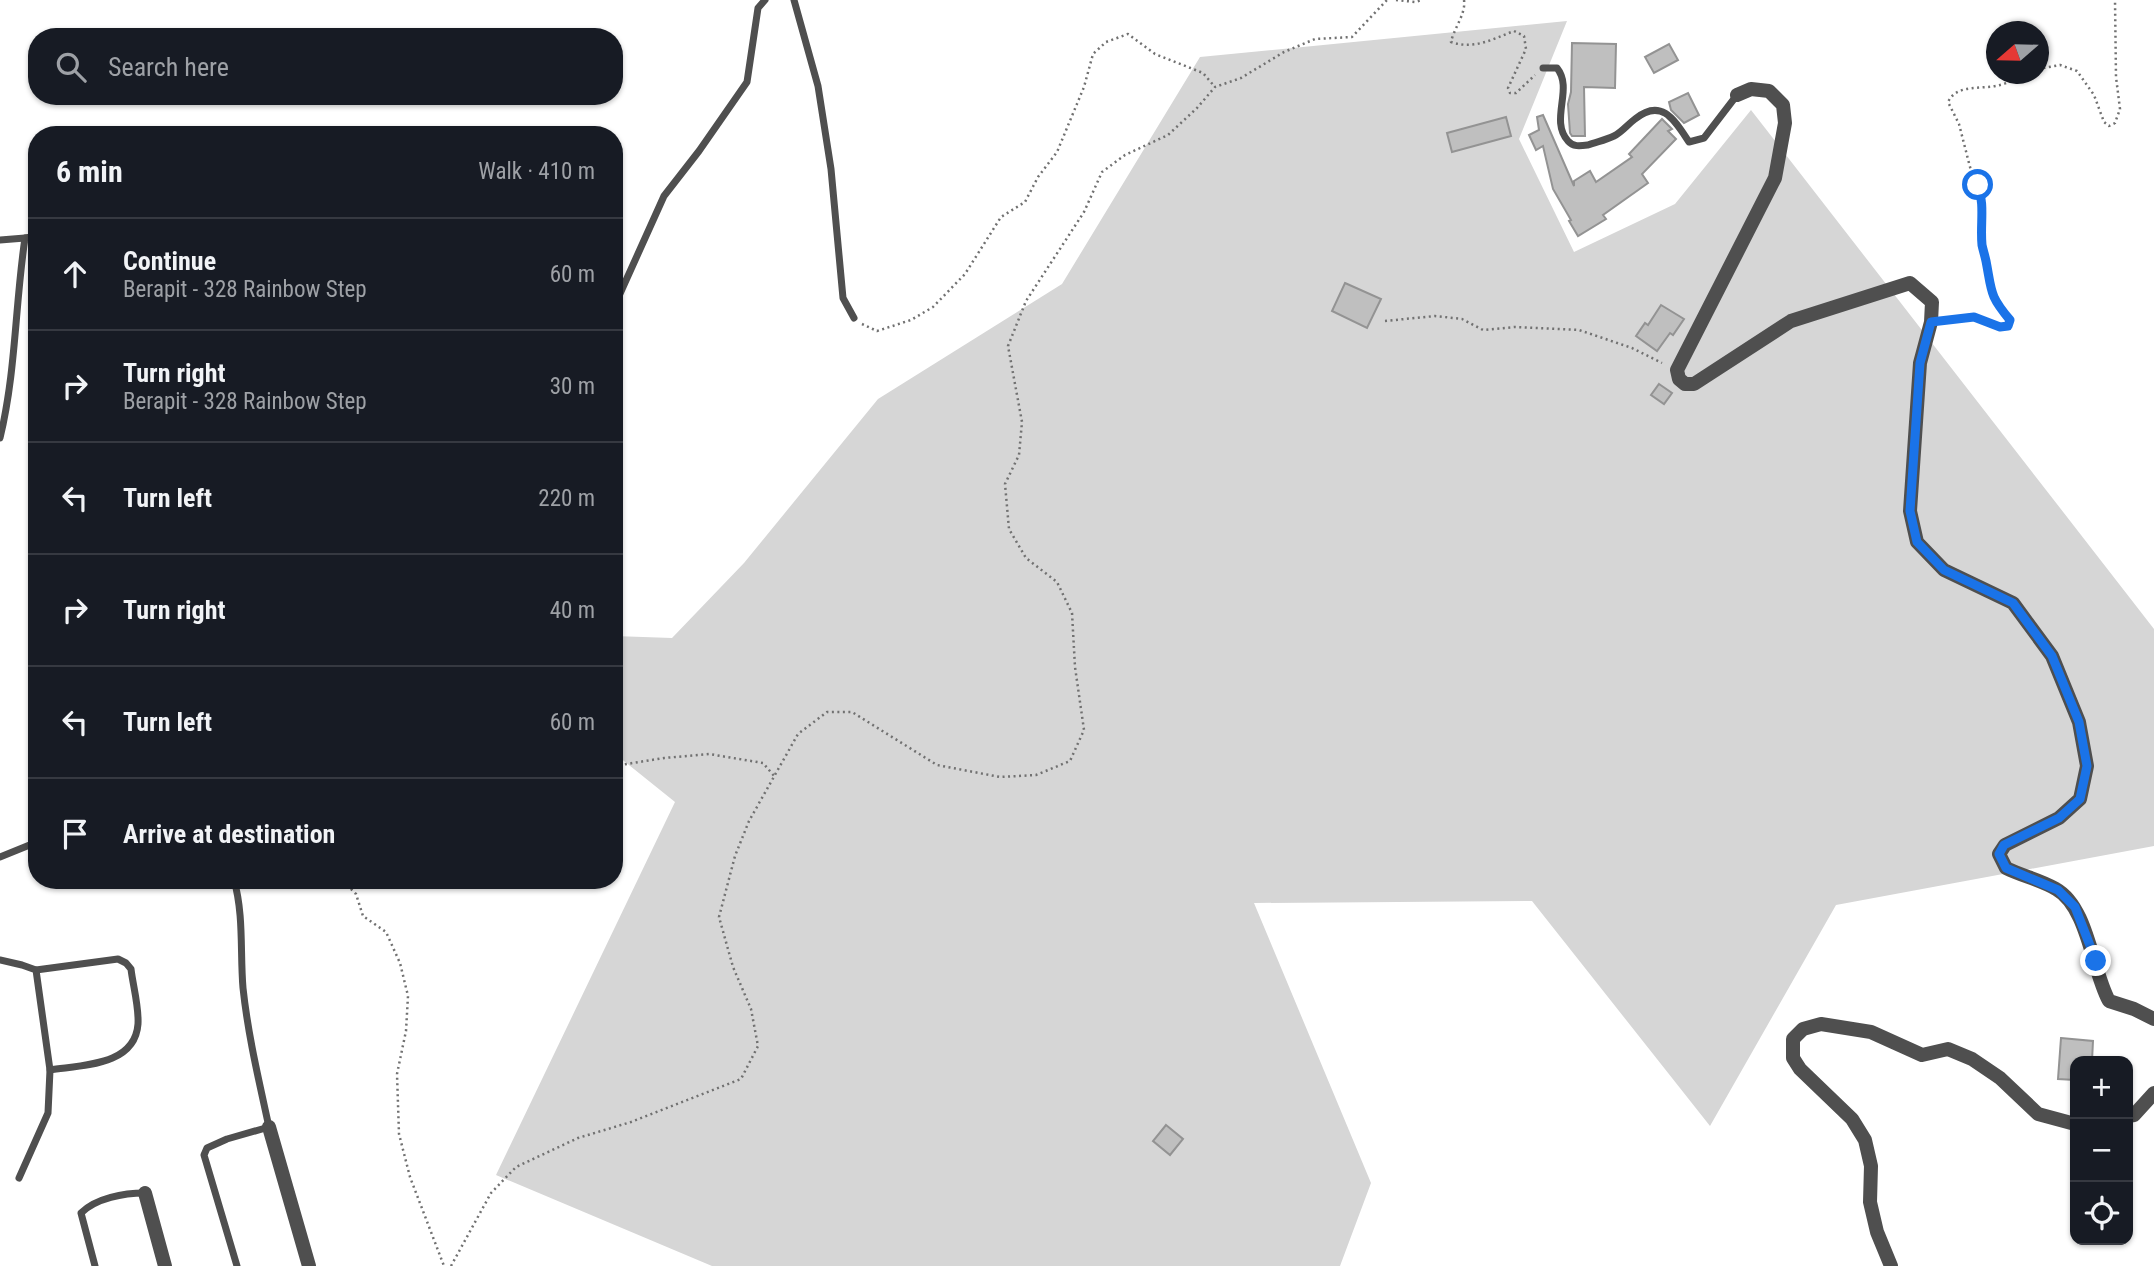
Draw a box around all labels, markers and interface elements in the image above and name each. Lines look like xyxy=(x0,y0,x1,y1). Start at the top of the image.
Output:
north arrow xyxy=(1986,21,2049,84)
search box xyxy=(28,28,623,105)
icon: search xyxy=(52,48,90,86)
text: Search here xyxy=(108,52,229,82)
text: 6 min xyxy=(56,154,123,189)
text: Walk · 410 m xyxy=(478,158,595,185)
route start xyxy=(1962,169,1993,200)
text: Continue xyxy=(123,246,216,276)
icon: ahead xyxy=(56,255,94,293)
text: 60 m xyxy=(550,261,595,288)
text: Berapit - 328 Rainbow Step xyxy=(123,276,367,303)
text: Turn right xyxy=(123,358,225,388)
icon: right xyxy=(56,367,94,405)
text: 30 m xyxy=(550,373,595,400)
text: Berapit - 328 Rainbow Step xyxy=(123,388,367,415)
icon: left xyxy=(56,479,94,517)
text: Turn left xyxy=(123,483,212,513)
text: 220 m xyxy=(538,485,595,512)
icon: right xyxy=(56,591,94,629)
text: Turn right xyxy=(123,595,225,625)
text: 40 m xyxy=(550,597,595,624)
icon: left xyxy=(56,703,94,741)
text: Turn left xyxy=(123,707,212,737)
text: 60 m xyxy=(550,709,595,736)
icon: arrive xyxy=(56,815,94,853)
text: Arrive at destination xyxy=(123,819,335,849)
route end xyxy=(2080,945,2111,976)
map controls xyxy=(2070,1056,2133,1245)
button: + xyxy=(2070,1056,2133,1119)
button: − xyxy=(2070,1119,2133,1182)
button: locate xyxy=(2070,1182,2133,1245)

